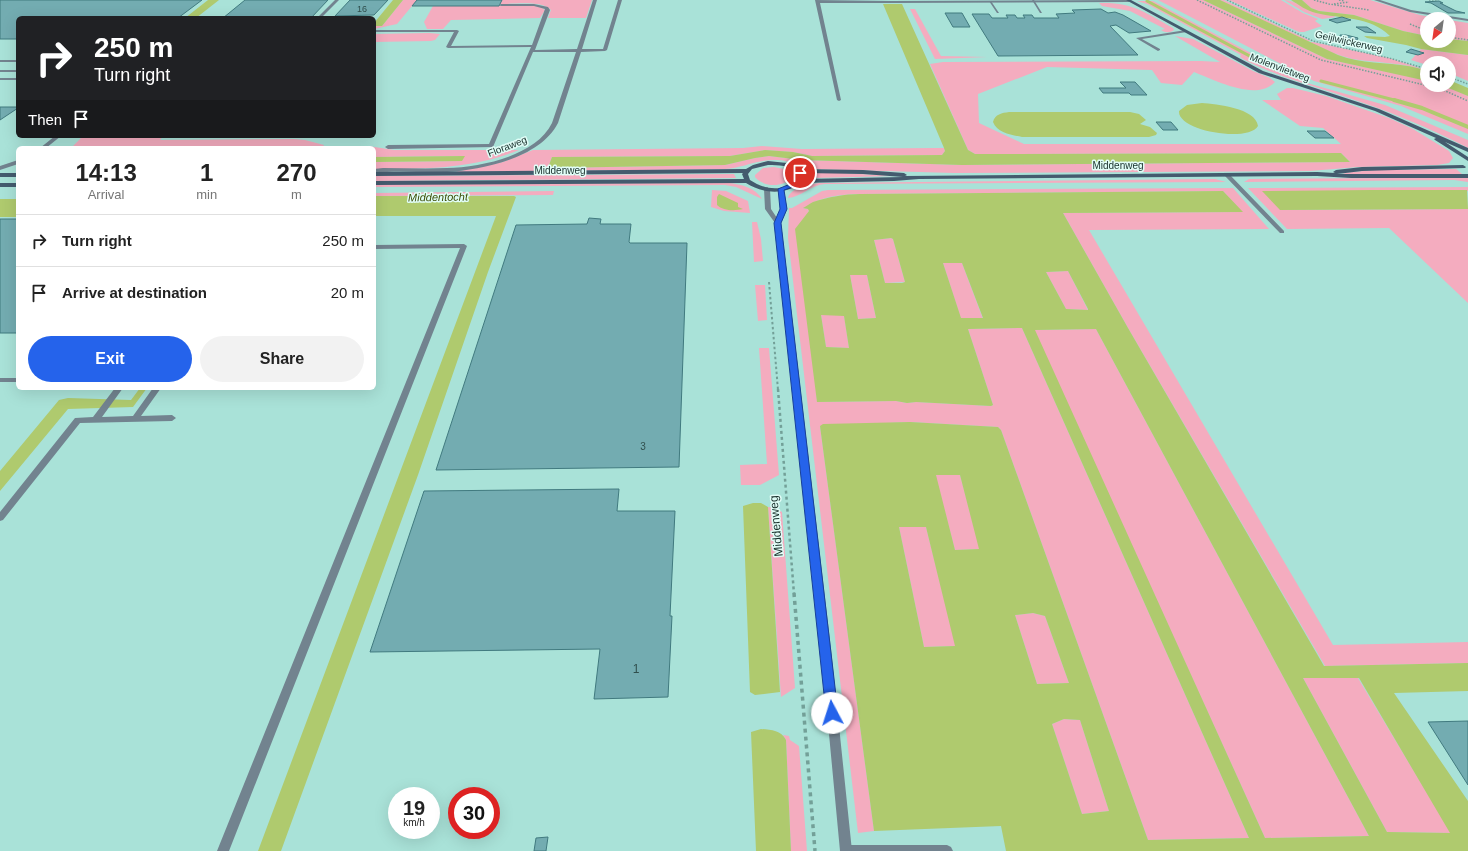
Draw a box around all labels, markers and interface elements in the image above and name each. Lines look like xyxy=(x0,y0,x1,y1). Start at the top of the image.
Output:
house number: 16 xyxy=(357,4,367,14)
north arrow xyxy=(1420,12,1456,48)
map controls xyxy=(1420,12,1456,92)
street label: Geijlwijckerweg xyxy=(1314,28,1384,55)
icon: right xyxy=(28,32,80,84)
text: 250 m xyxy=(94,32,173,63)
street label: Molenvlietweg xyxy=(1248,51,1311,84)
button: sound xyxy=(1420,56,1456,92)
text: Turn right xyxy=(94,65,170,85)
icon: arrive xyxy=(70,108,92,130)
text: Then xyxy=(28,111,62,128)
street label: Floraweg xyxy=(486,134,528,159)
pin xyxy=(783,156,817,190)
text: 14:13 xyxy=(75,159,137,186)
text: 1 xyxy=(200,159,213,186)
text: 270 xyxy=(277,159,317,186)
street label: Middenweg xyxy=(1092,160,1144,171)
icon: arrive xyxy=(789,162,811,184)
street label: Middenweg xyxy=(534,165,586,176)
text: Arrival xyxy=(88,187,125,202)
text: min xyxy=(196,187,217,202)
text: m xyxy=(291,187,302,202)
water label: Middentocht xyxy=(408,190,469,204)
icon: right xyxy=(28,230,50,252)
text: Turn right xyxy=(62,232,132,249)
text: 250 m xyxy=(322,232,364,249)
icon: arrive xyxy=(28,282,50,304)
text: Arrive at destination xyxy=(62,284,207,301)
text: 20 m xyxy=(331,284,364,301)
button: Exit xyxy=(28,336,192,382)
button: Share xyxy=(200,336,364,382)
house number: 3 xyxy=(640,441,646,452)
street label: Middenweg xyxy=(766,495,786,557)
house number: 1 xyxy=(633,662,640,676)
position arrow xyxy=(811,692,853,734)
speed limit sign: 30 xyxy=(448,787,500,839)
text: 19 xyxy=(403,797,425,819)
text: km/h xyxy=(403,817,425,828)

